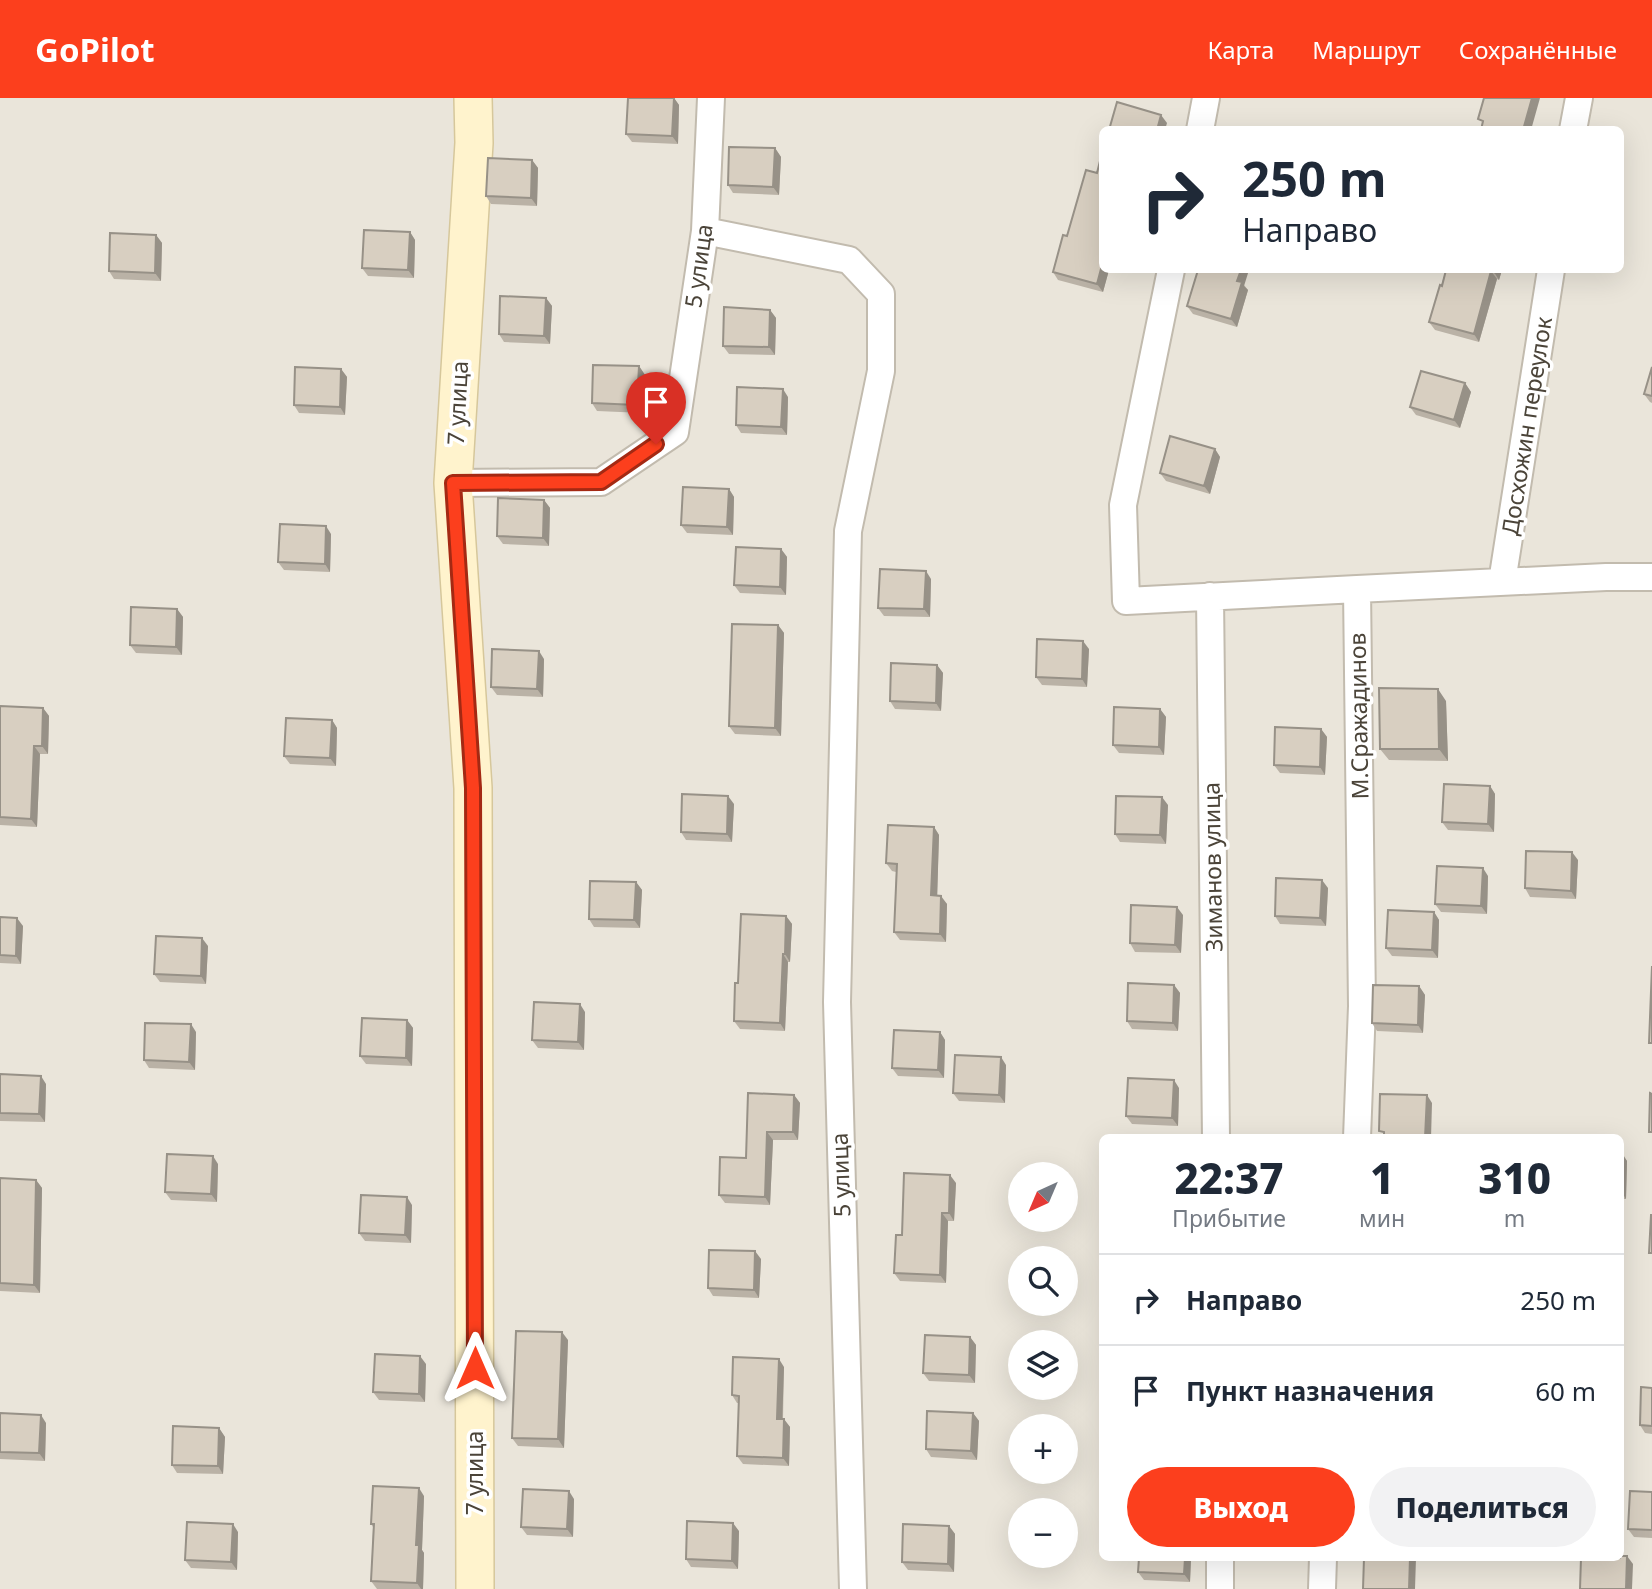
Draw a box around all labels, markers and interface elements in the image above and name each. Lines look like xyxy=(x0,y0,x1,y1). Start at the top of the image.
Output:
text: GoPilot xyxy=(35,27,155,72)
text: Карта xyxy=(1207,33,1274,66)
text: Маршрут xyxy=(1312,33,1421,66)
text: Сохранённые xyxy=(1459,33,1617,66)
text: 250 m xyxy=(1242,145,1387,211)
icon: right xyxy=(1127,154,1218,245)
text: Направо xyxy=(1242,208,1377,251)
street label: 5 улица xyxy=(676,222,720,310)
street label: Досхожин переулок xyxy=(1493,314,1559,537)
street label: 7 улица xyxy=(439,360,475,446)
pin xyxy=(626,372,686,444)
icon: arrive xyxy=(637,383,675,421)
street label: М.Сражадинов xyxy=(1341,632,1375,800)
street label: Зиманов улица xyxy=(1195,782,1229,952)
street label: 5 улица xyxy=(823,1132,857,1218)
text: 22:37 xyxy=(1174,1149,1284,1206)
text: 1 xyxy=(1370,1149,1394,1206)
text: 310 xyxy=(1478,1149,1551,1206)
north arrow xyxy=(1008,1162,1078,1232)
map controls xyxy=(1008,1162,1078,1568)
text: Прибытие xyxy=(1172,1202,1286,1234)
text: мин xyxy=(1359,1202,1405,1234)
text: m xyxy=(1504,1202,1525,1234)
button: search xyxy=(1008,1246,1078,1316)
icon: right xyxy=(1127,1281,1165,1319)
text: Направо xyxy=(1186,1282,1302,1318)
text: 250 m xyxy=(1520,1282,1596,1318)
button: layers xyxy=(1008,1330,1078,1400)
position arrow xyxy=(438,1331,512,1405)
icon: arrive xyxy=(1127,1372,1165,1410)
text: Пункт назначения xyxy=(1186,1373,1434,1409)
text: 60 m xyxy=(1535,1373,1596,1409)
button: + xyxy=(1008,1414,1078,1484)
street label: 7 улица xyxy=(458,1431,490,1515)
button: Выход xyxy=(1127,1467,1355,1547)
button: Поделиться xyxy=(1369,1467,1596,1547)
button: − xyxy=(1008,1498,1078,1568)

